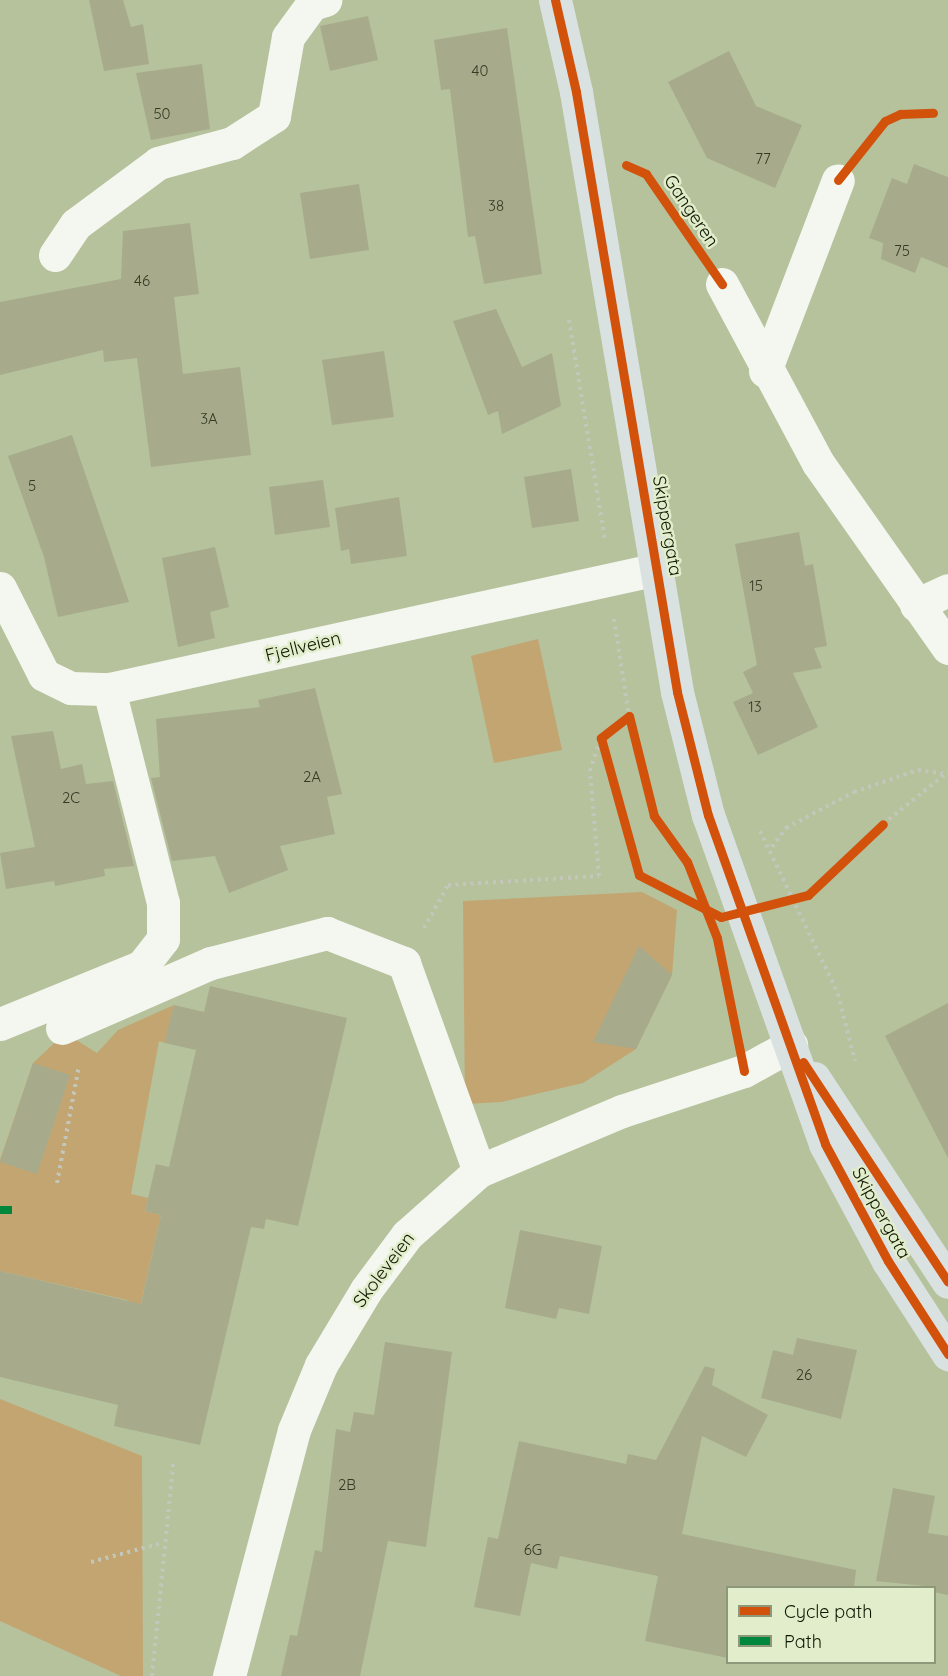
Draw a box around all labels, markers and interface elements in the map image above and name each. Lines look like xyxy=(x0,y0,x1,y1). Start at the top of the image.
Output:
house number: 40 xyxy=(472,62,488,80)
house number: 50 xyxy=(153,105,171,123)
house number: 77 xyxy=(755,150,771,168)
street label: Gangeren xyxy=(659,171,723,251)
house number: 38 xyxy=(488,197,504,215)
house number: 75 xyxy=(894,242,910,260)
house number: 46 xyxy=(134,272,150,290)
house number: 3A xyxy=(200,410,218,428)
street label: Skippergata xyxy=(648,474,686,578)
house number: 5 xyxy=(28,477,36,495)
house number: 15 xyxy=(749,577,763,595)
street label: Fjellveien xyxy=(263,627,343,667)
house number: 13 xyxy=(748,698,762,716)
house number: 2A xyxy=(303,768,321,786)
house number: 2C xyxy=(62,789,80,807)
street label: Skippergata xyxy=(847,1163,915,1263)
street label: Skoleveien xyxy=(349,1228,419,1312)
house number: 26 xyxy=(796,1366,812,1384)
house number: 2B xyxy=(338,1476,356,1494)
house number: 6G xyxy=(524,1541,542,1559)
legend xyxy=(726,1586,936,1664)
text: Cycle path xyxy=(784,1600,872,1623)
text: Path xyxy=(784,1630,822,1653)

